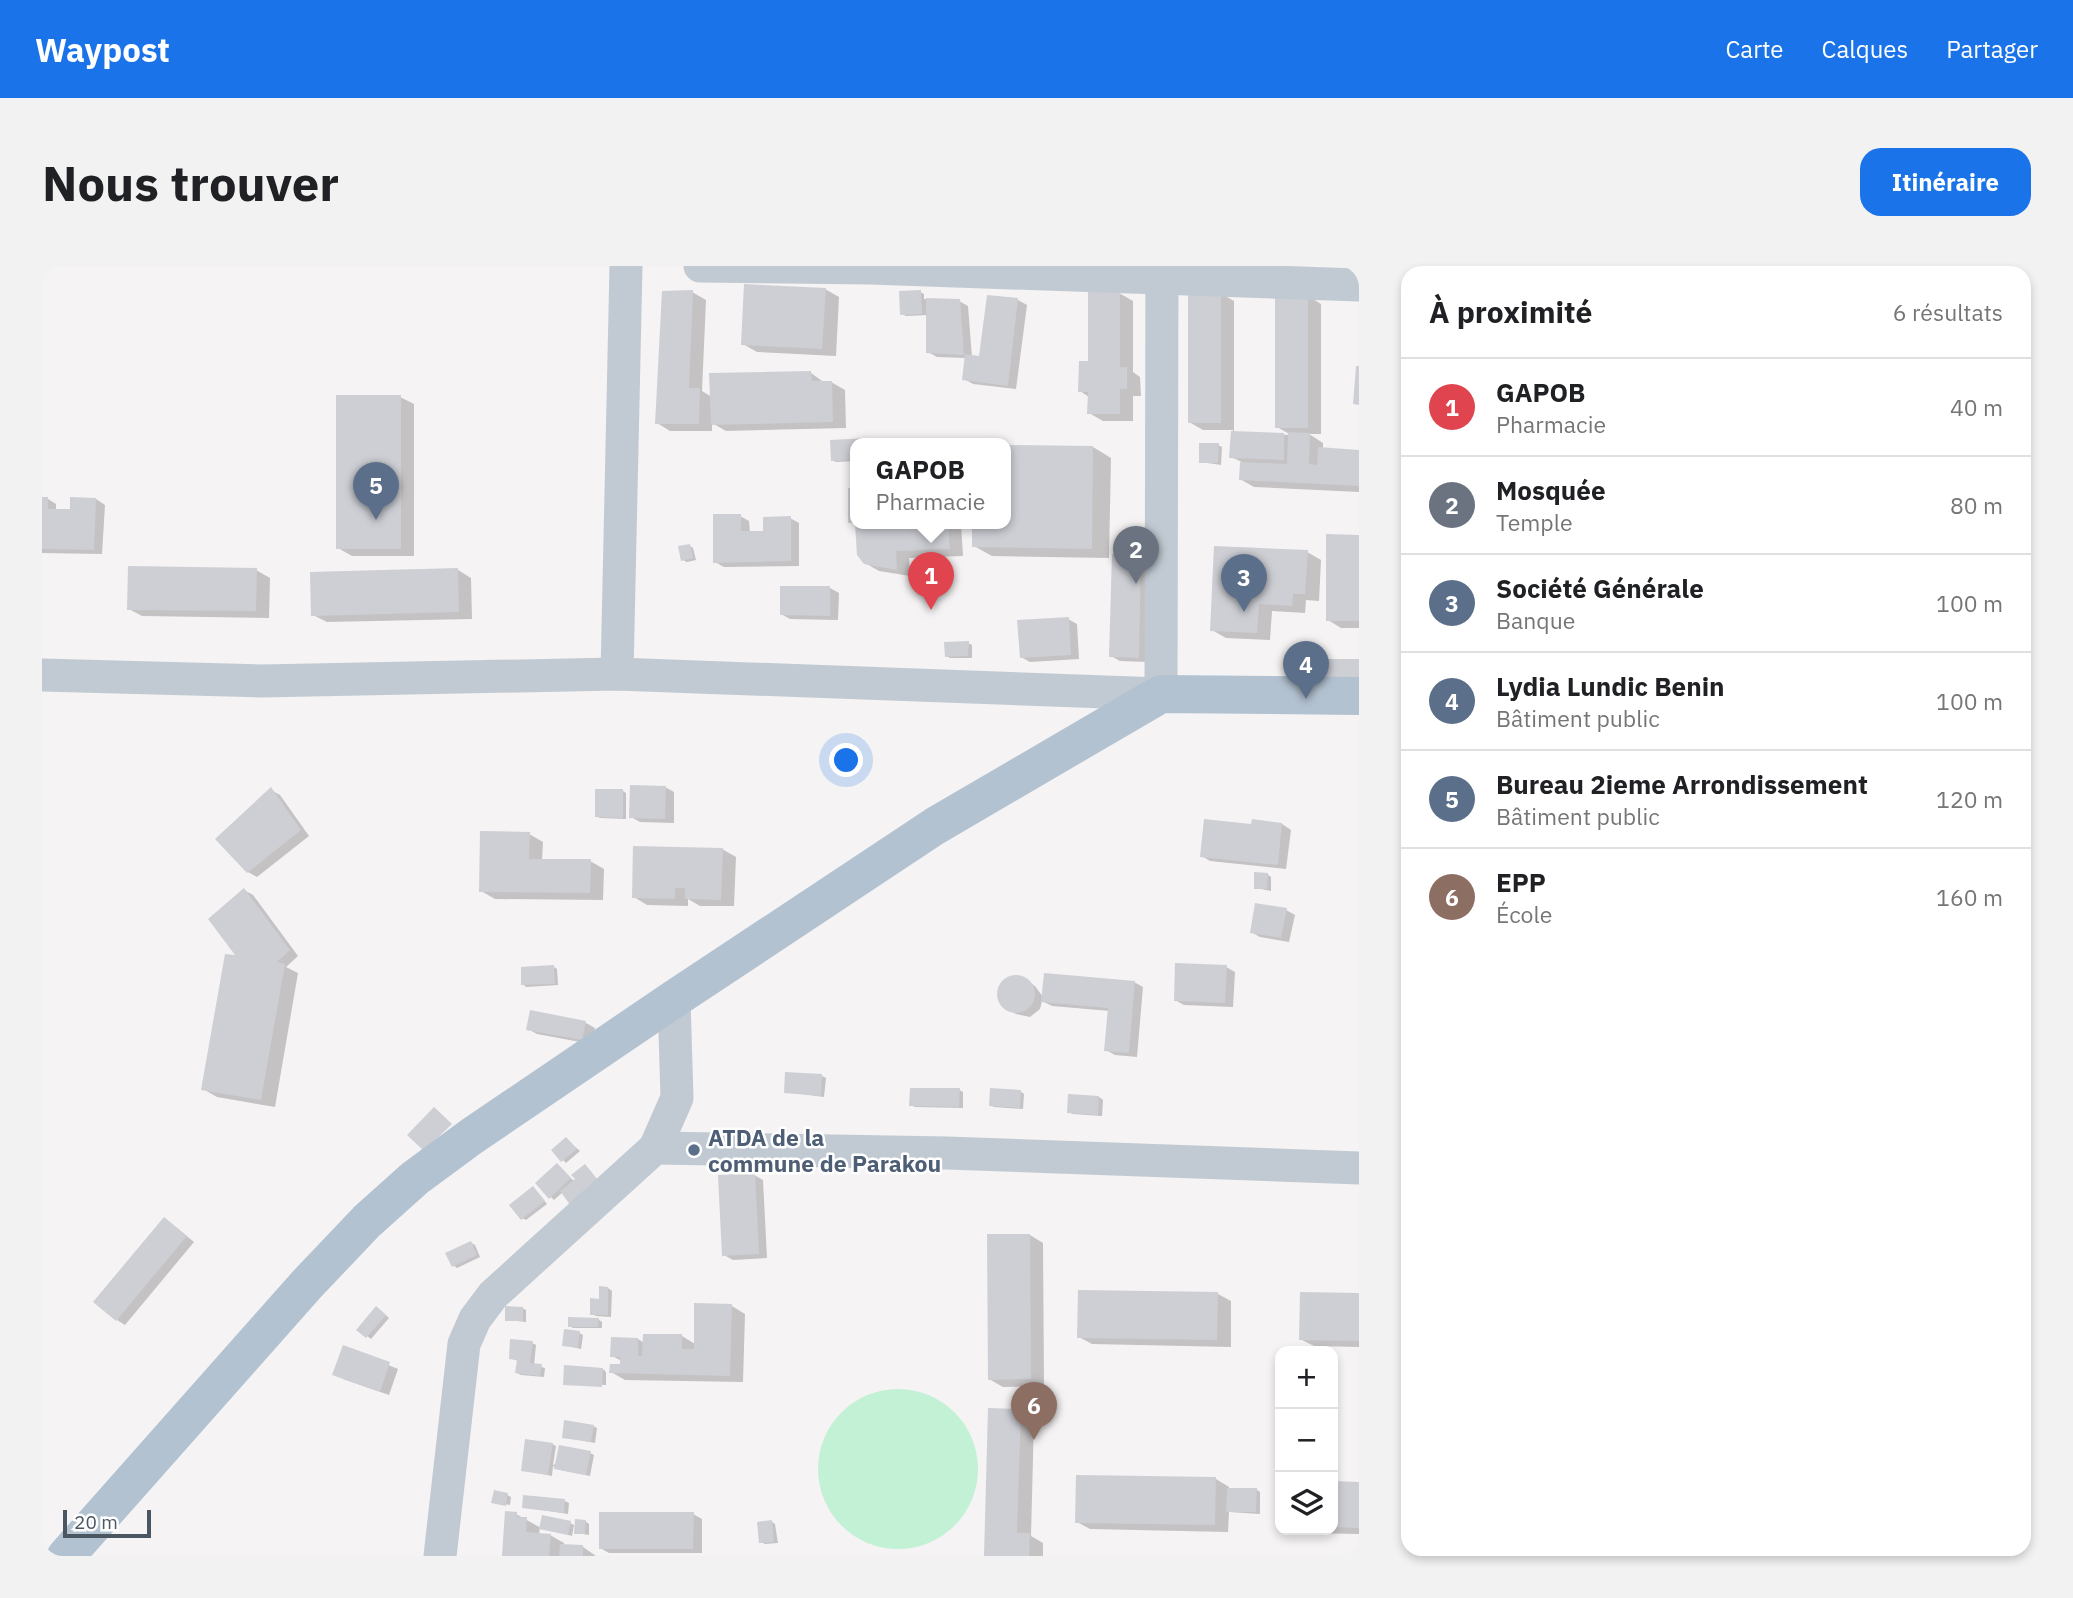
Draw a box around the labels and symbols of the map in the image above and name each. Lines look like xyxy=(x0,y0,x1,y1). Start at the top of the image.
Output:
pin: 5 xyxy=(353,462,399,520)
pin: 2 xyxy=(1113,526,1159,584)
pin: 1 xyxy=(908,552,954,610)
pin: 3 xyxy=(1221,554,1267,612)
pin: 4 xyxy=(1283,641,1329,699)
your location xyxy=(829,743,863,777)
place label: ATDA de la commune de Parakou xyxy=(708,1122,941,1178)
marker: ATDA de la commune de Parakou xyxy=(686,1142,702,1158)
pin: 6 xyxy=(1011,1382,1057,1440)
scale bar xyxy=(63,1507,150,1539)

